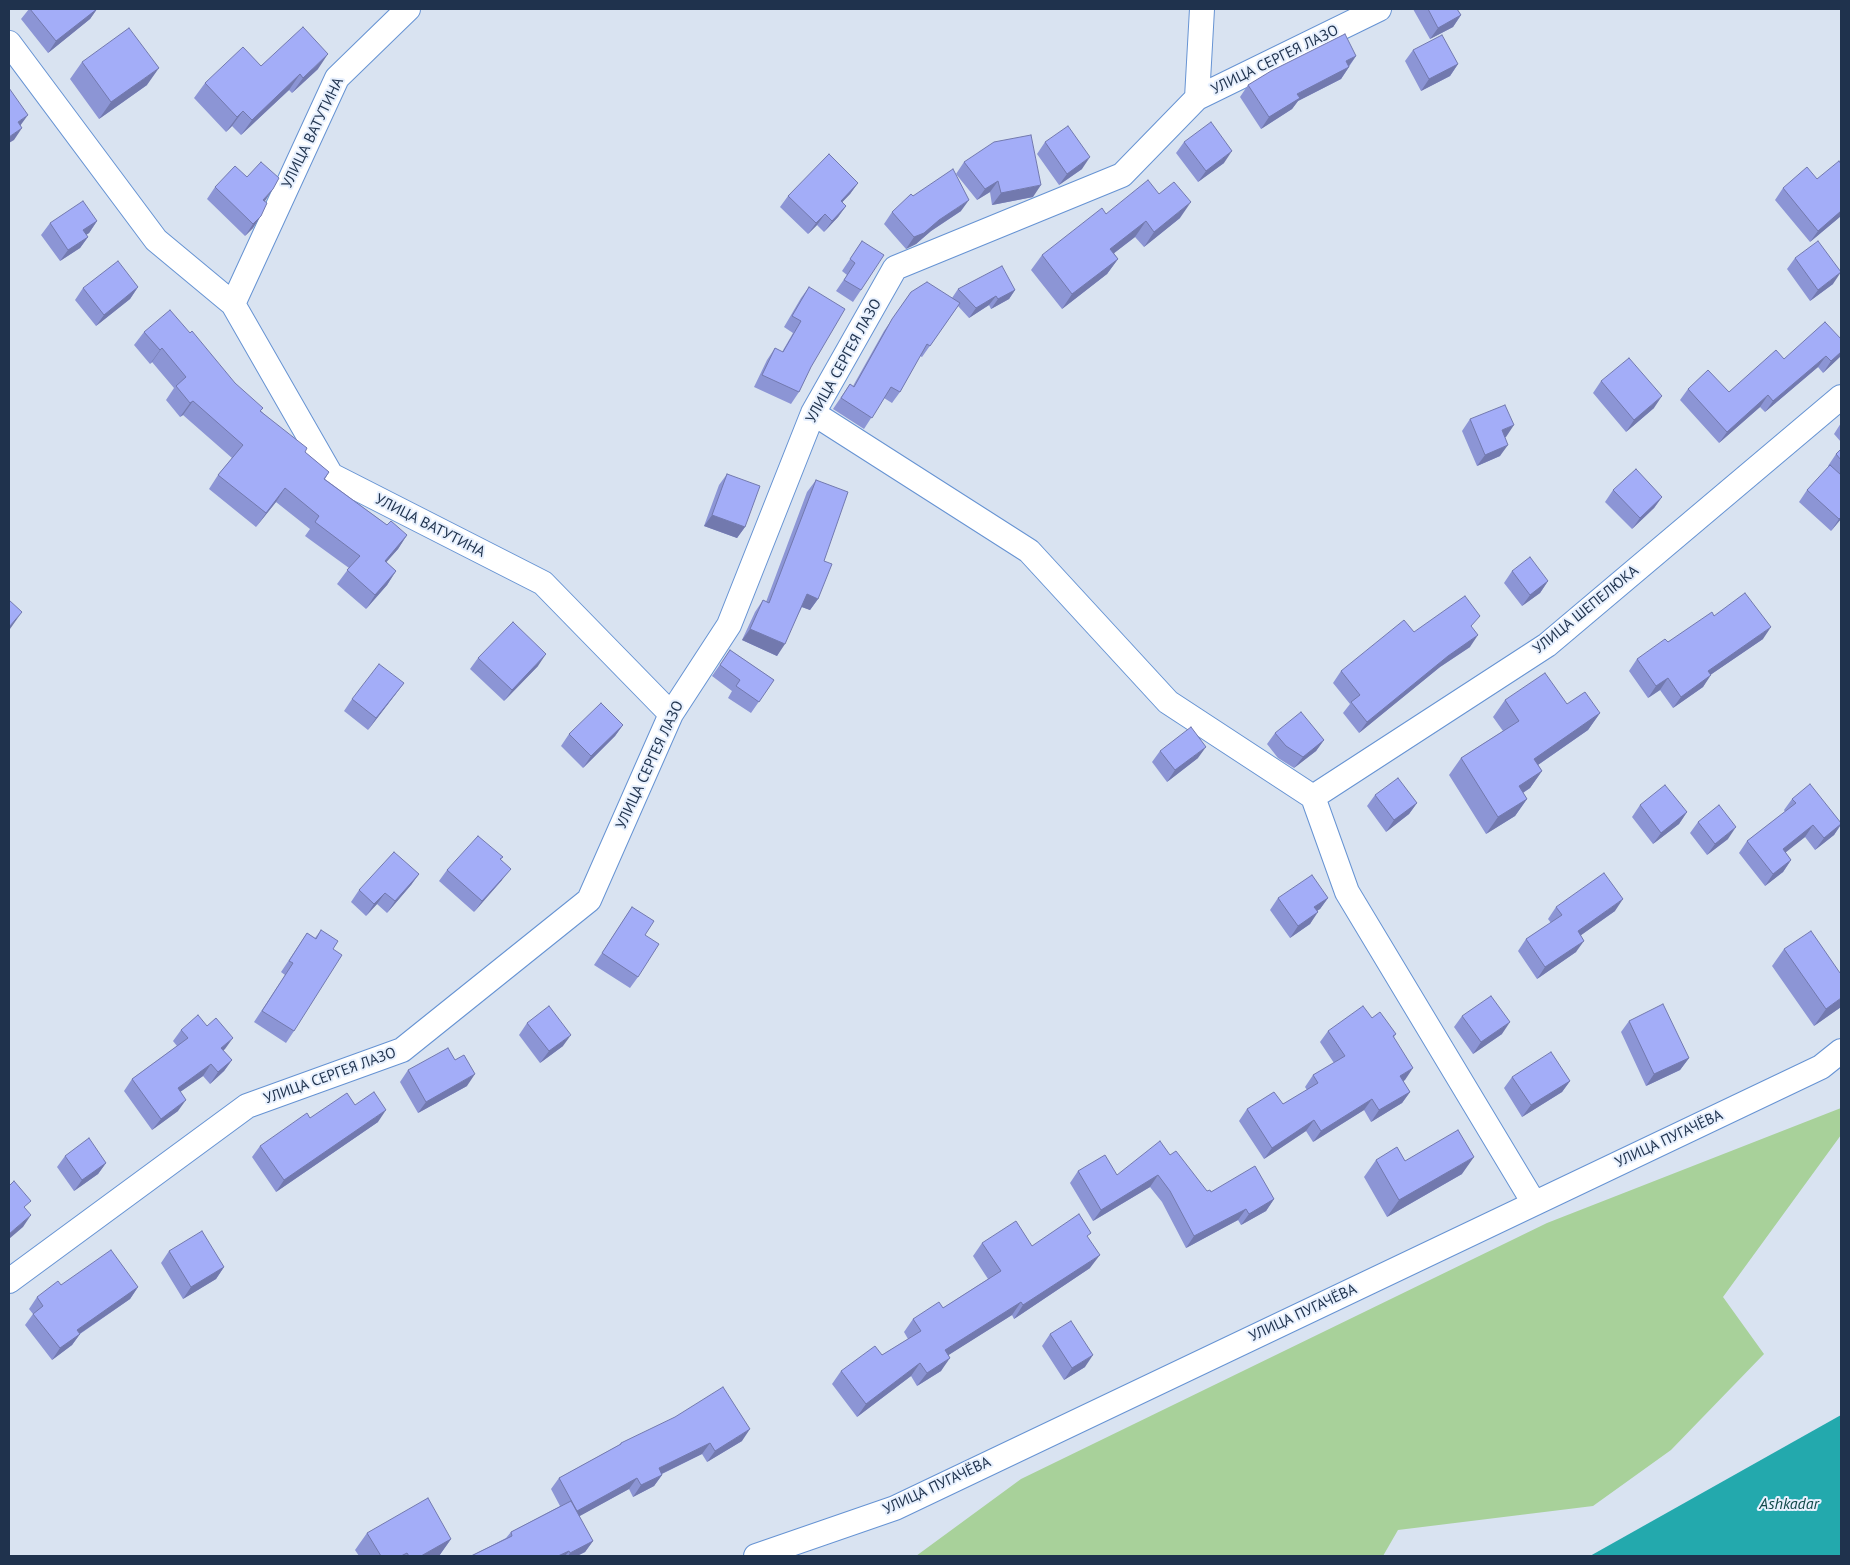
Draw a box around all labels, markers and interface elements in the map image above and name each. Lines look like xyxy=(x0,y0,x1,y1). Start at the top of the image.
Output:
street label: УЛИЦА СЕРГЕЯ ЛАЗО xyxy=(1208,21,1342,99)
street label: УЛИЦА ВАТУТИНА xyxy=(278,75,348,191)
street label: УЛИЦА СЕРГЕЯ ЛАЗО xyxy=(802,296,886,426)
street label: УЛИЦА ВАТУТИНА xyxy=(372,490,488,562)
street label: УЛИЦА ШЕПЕЛЮКА xyxy=(1530,562,1642,658)
street label: УЛИЦА СЕРГЕЯ ЛАЗО xyxy=(612,698,688,832)
street label: УЛИЦА СЕРГЕЯ ЛАЗО xyxy=(262,1044,398,1108)
street label: УЛИЦА ПУГАЧЁВА xyxy=(1612,1106,1726,1172)
street label: УЛИЦА ПУГАЧЁВА xyxy=(1246,1280,1360,1346)
street label: УЛИЦА ПУГАЧЁВА xyxy=(880,1453,994,1519)
water label: Ashkadar xyxy=(1759,1494,1819,1514)

